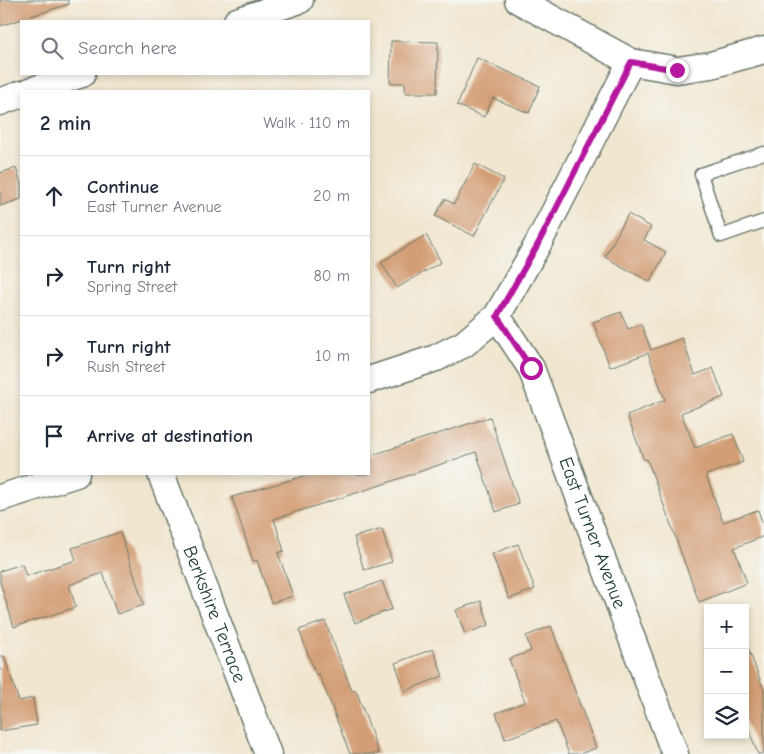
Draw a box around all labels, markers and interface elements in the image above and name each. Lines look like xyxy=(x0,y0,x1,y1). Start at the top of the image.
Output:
search box xyxy=(20,20,370,75)
icon: search xyxy=(38,34,66,62)
text: Search here xyxy=(78,37,177,59)
route end xyxy=(666,59,689,82)
text: 2 min xyxy=(40,111,91,135)
text: Walk · 110 m xyxy=(263,114,350,132)
text: Continue xyxy=(87,176,159,198)
icon: ahead xyxy=(40,182,68,210)
text: 20 m xyxy=(313,187,350,205)
text: East Turner Avenue xyxy=(87,198,222,216)
text: Turn right xyxy=(87,256,171,278)
icon: right xyxy=(40,262,68,290)
text: 80 m xyxy=(313,267,350,285)
text: Spring Street xyxy=(87,278,177,296)
text: Turn right xyxy=(87,336,171,358)
icon: right xyxy=(40,342,68,370)
text: 10 m xyxy=(315,347,350,365)
route start xyxy=(520,357,543,380)
text: Rush Street xyxy=(87,358,165,376)
icon: arrive xyxy=(40,422,68,450)
text: Arrive at destination xyxy=(87,425,253,447)
street label: East Turner Avenue xyxy=(554,454,631,612)
street label: Berkshire Terrace xyxy=(178,543,251,686)
map controls xyxy=(704,604,749,739)
button: + xyxy=(704,604,749,649)
button: − xyxy=(704,649,749,694)
button: layers xyxy=(704,694,749,739)

